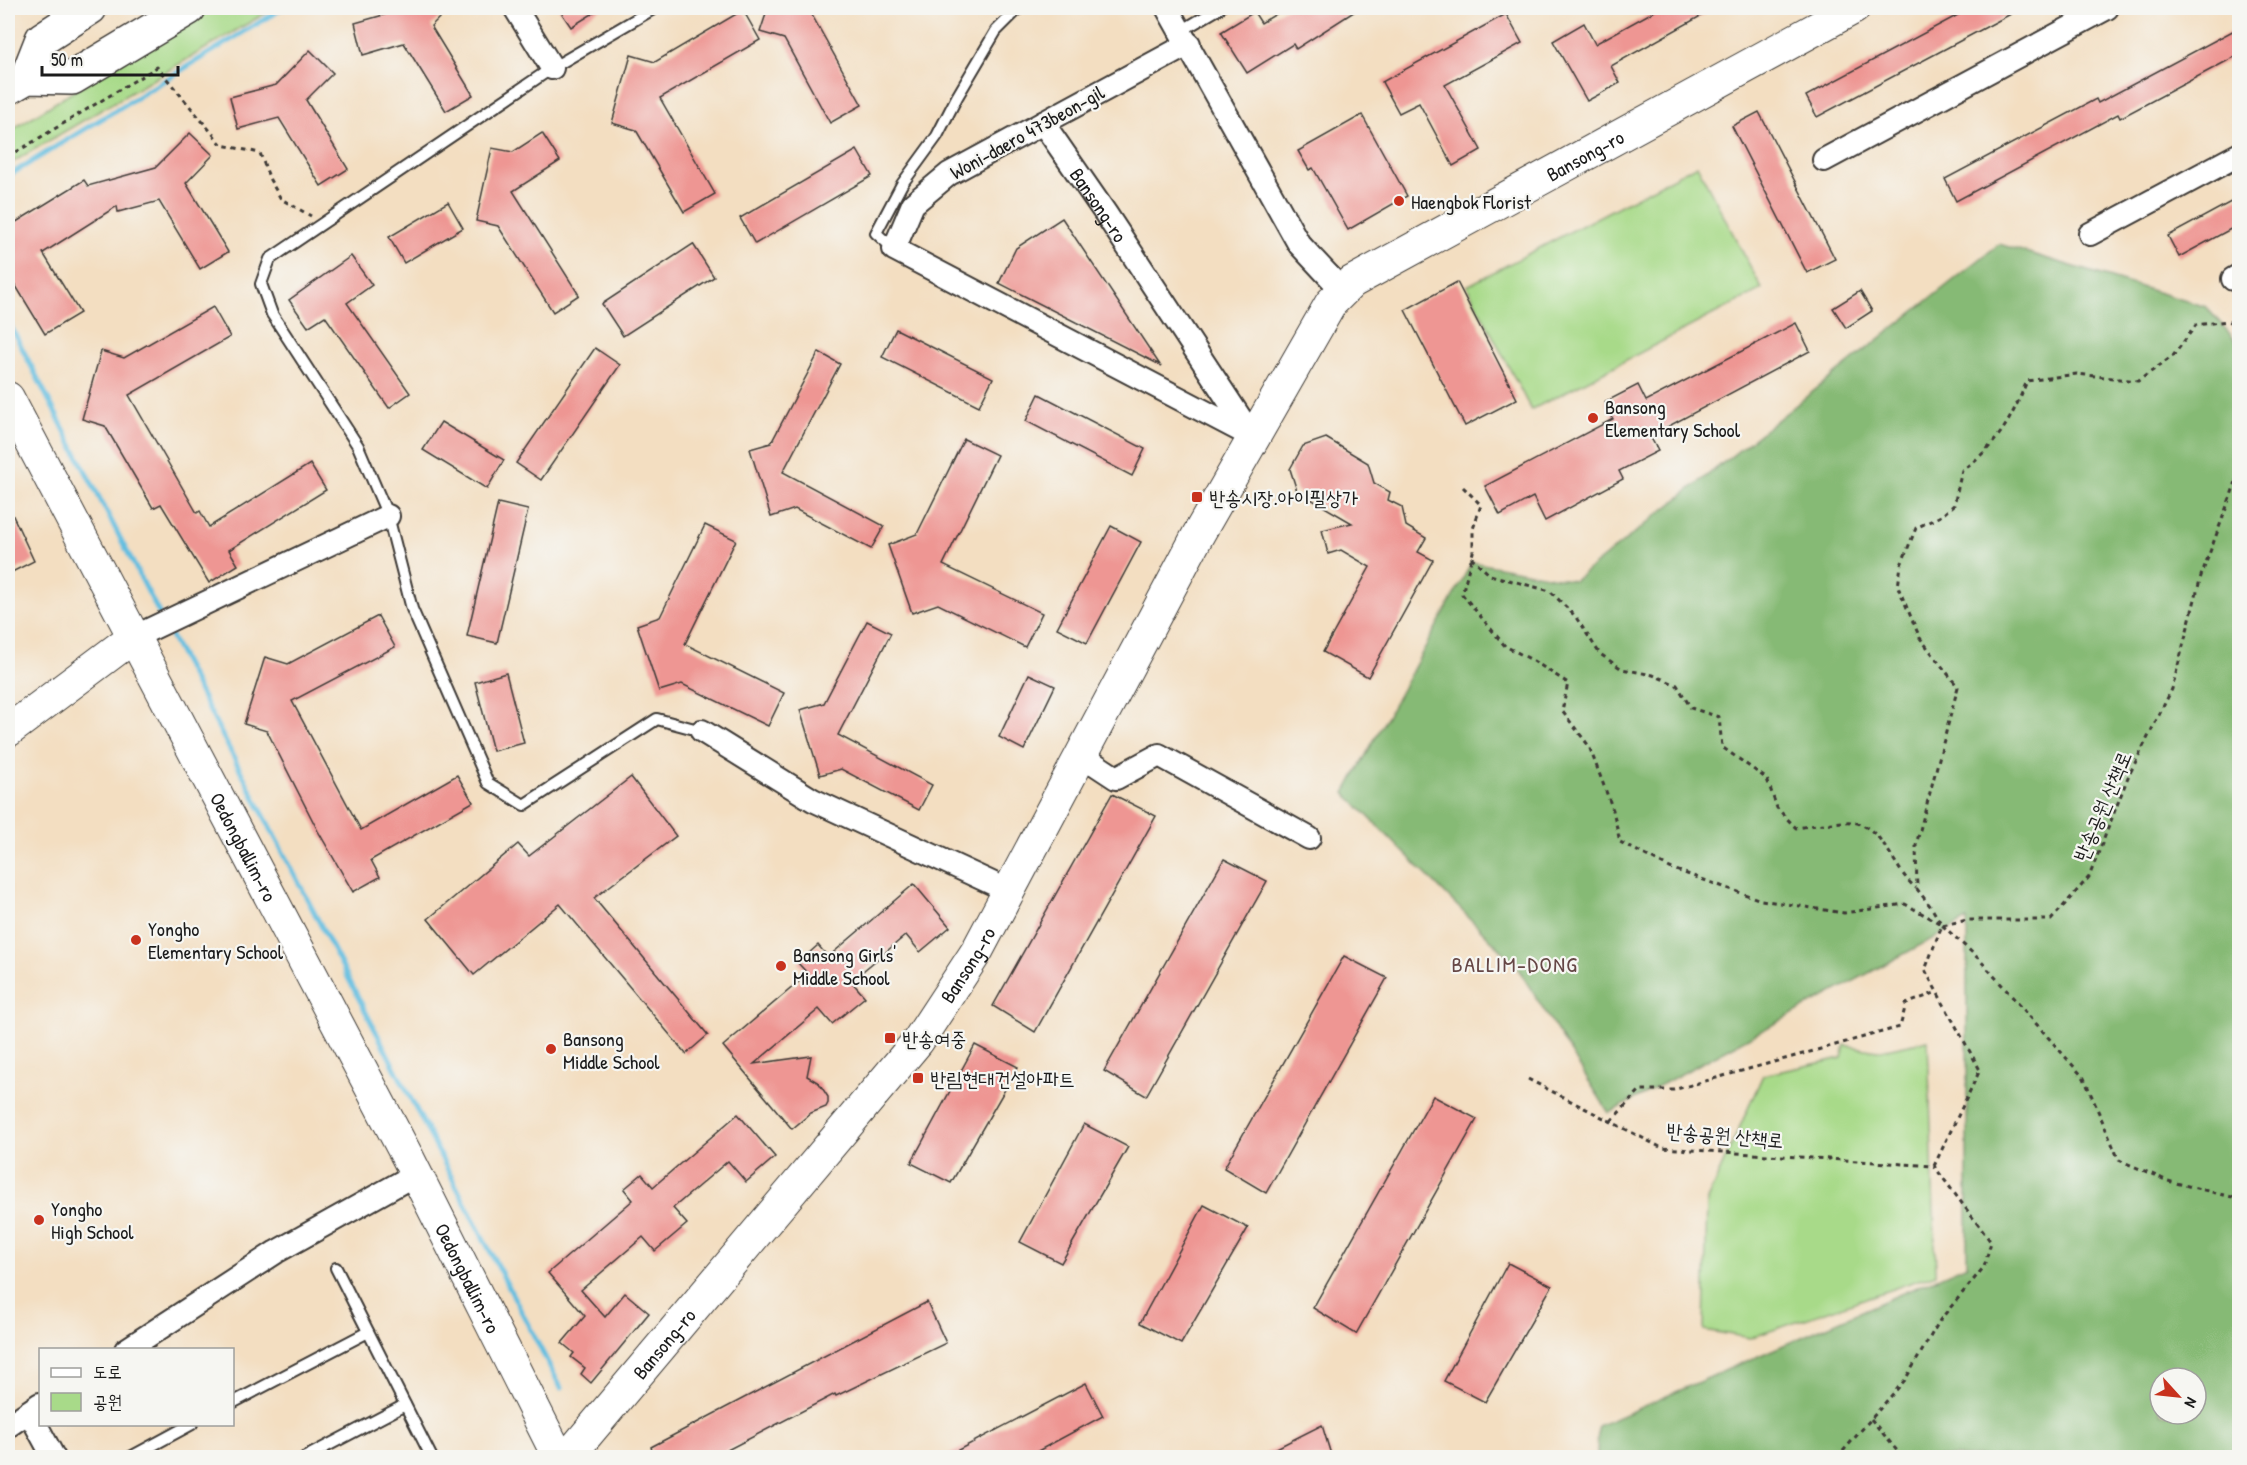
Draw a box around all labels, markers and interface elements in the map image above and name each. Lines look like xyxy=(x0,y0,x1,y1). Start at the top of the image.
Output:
scale bar xyxy=(42,39,178,77)
text: 50 m xyxy=(51,47,83,72)
street label: Woni-daero 473beon-gil xyxy=(945,78,1110,186)
street label: Bansong-ro xyxy=(1541,123,1628,187)
street label: Bansong-ro xyxy=(1064,162,1134,247)
place label: Haengbok Florist xyxy=(1411,188,1532,215)
marker: Haengbok Florist xyxy=(1392,194,1406,208)
place label: Bansong Elementary School xyxy=(1605,393,1741,443)
marker: Bansong Elementary School xyxy=(1586,411,1600,425)
place label: 반송시장.아이필상가 xyxy=(1209,484,1358,511)
marker: 반송시장.아이필상가 xyxy=(1190,490,1204,504)
street label: 반송공원 산책로 xyxy=(2067,747,2137,865)
street label: Oedongballim-ro xyxy=(204,787,284,906)
place label: Yongho Elementary School xyxy=(148,915,284,965)
street label: Bansong-ro xyxy=(933,922,1001,1008)
marker: Yongho Elementary School xyxy=(129,933,143,947)
place label: Bansong Girls' Middle School xyxy=(793,941,896,991)
district label: BALLIM-DONG xyxy=(1452,949,1578,979)
marker: Bansong Girls' Middle School xyxy=(774,959,788,973)
place label: Bansong Middle School xyxy=(563,1025,660,1075)
place label: 반송여중 xyxy=(902,1025,966,1052)
marker: 반송여중 xyxy=(883,1031,897,1045)
marker: Bansong Middle School xyxy=(544,1042,558,1056)
place label: 반림현대건설아파트 xyxy=(930,1065,1075,1092)
marker: 반림현대건설아파트 xyxy=(911,1071,925,1085)
street label: 반송공원 산책로 xyxy=(1665,1116,1785,1154)
place label: Yongho High School xyxy=(51,1195,134,1245)
marker: Yongho High School xyxy=(32,1213,46,1227)
street label: Oedongballim-ro xyxy=(429,1218,507,1337)
street label: Bansong-ro xyxy=(626,1302,701,1384)
legend xyxy=(39,1348,234,1426)
text: 도로 xyxy=(93,1359,122,1384)
north arrow xyxy=(2148,1366,2208,1426)
text: 공원 xyxy=(93,1389,122,1414)
text: N xyxy=(2179,1394,2203,1412)

